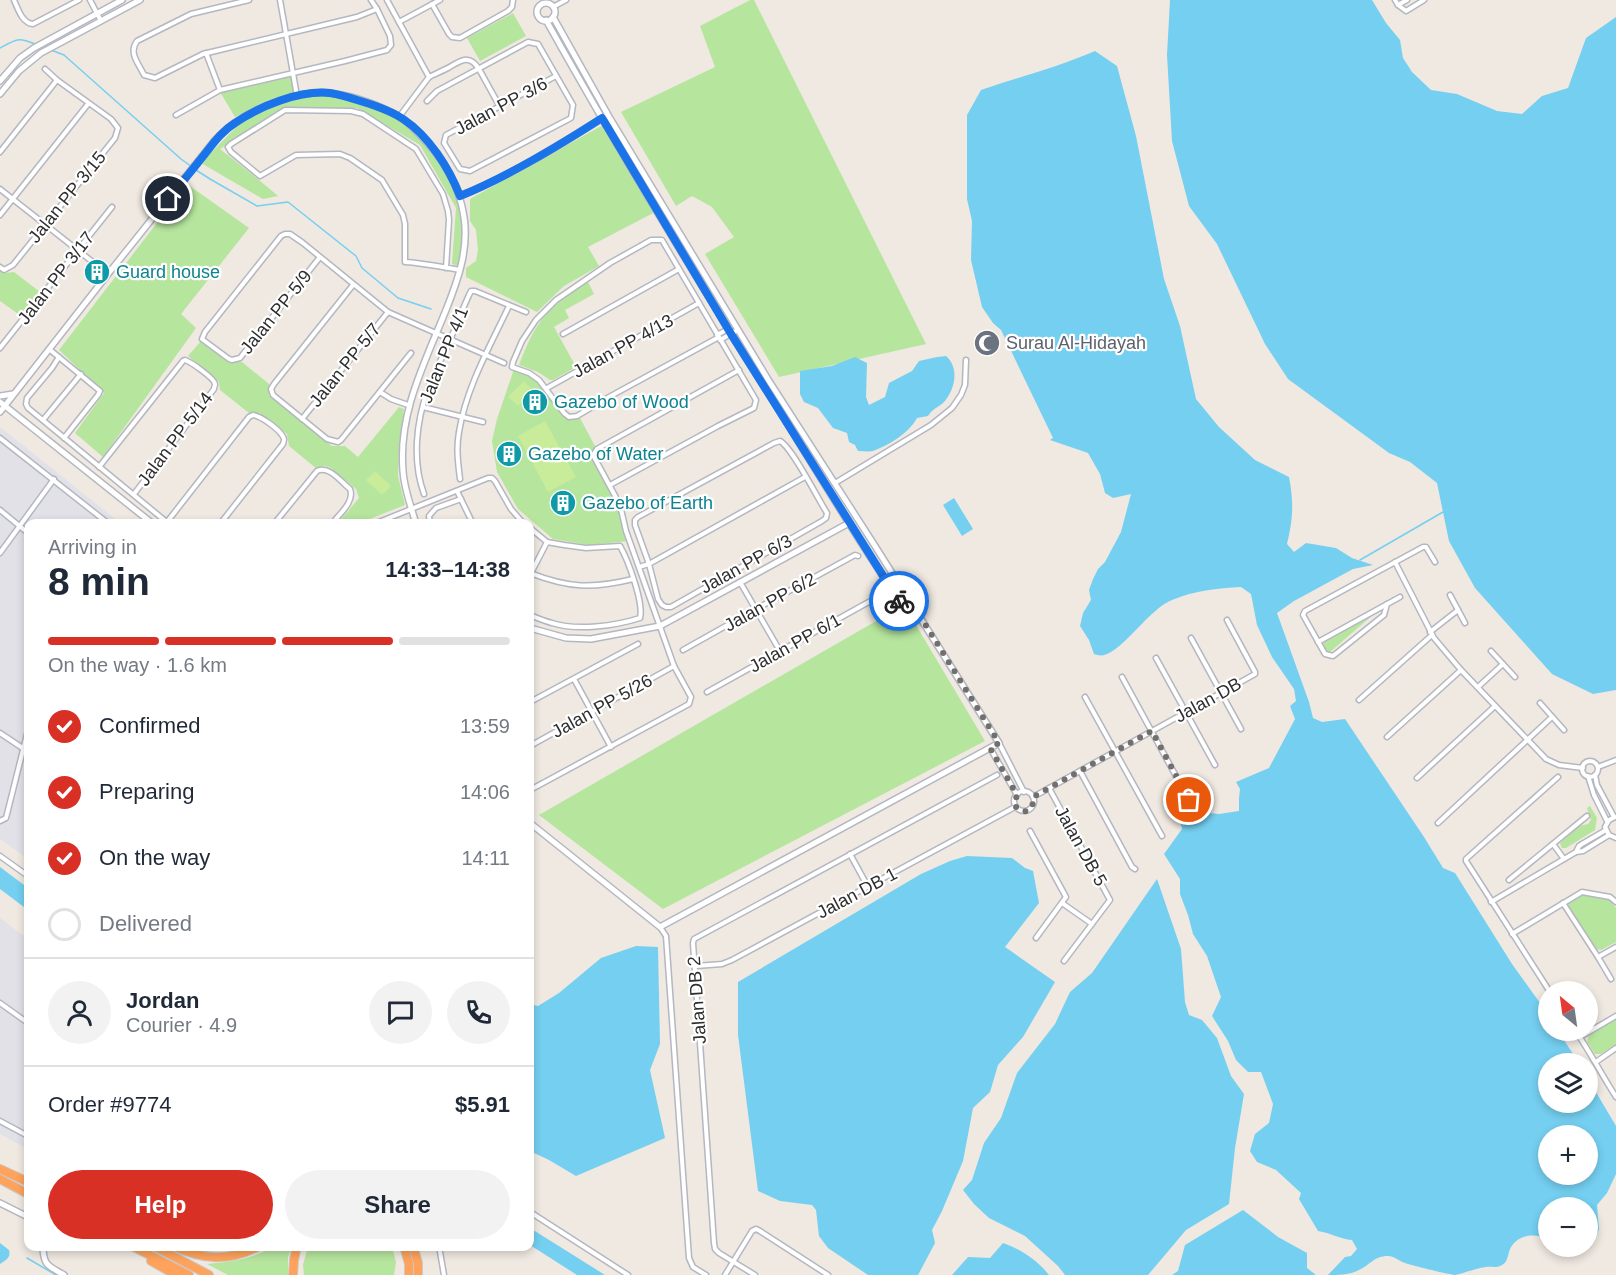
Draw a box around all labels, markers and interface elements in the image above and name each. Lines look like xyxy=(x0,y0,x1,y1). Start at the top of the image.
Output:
street label: Jalan PP 3/6 xyxy=(451,73,551,139)
street label: Jalan PP 3/15 xyxy=(24,147,110,247)
pin xyxy=(142,173,193,224)
icon: home xyxy=(151,182,184,215)
street label: Jalan PP 3/17 xyxy=(14,228,98,328)
building icon: Guard house xyxy=(82,257,112,287)
place label: Guard house xyxy=(116,262,220,282)
street label: Jalan PP 5/9 xyxy=(236,266,316,358)
street label: Jalan PP 4/1 xyxy=(416,304,472,406)
street label: Jalan PP 4/13 xyxy=(569,310,677,382)
street label: Jalan PP 5/7 xyxy=(305,319,385,411)
mosque icon: Surau Al-Hidayah xyxy=(972,328,1002,358)
place label: Surau Al-Hidayah xyxy=(1006,333,1146,353)
building icon: Gazebo of Wood xyxy=(520,387,550,417)
street label: Jalan PP 5/14 xyxy=(133,388,217,490)
place label: Gazebo of Wood xyxy=(554,392,689,412)
building icon: Gazebo of Water xyxy=(494,439,524,469)
place label: Gazebo of Water xyxy=(528,444,663,464)
building icon: Gazebo of Earth xyxy=(548,488,578,518)
place label: Gazebo of Earth xyxy=(582,493,713,513)
street label: Jalan PP 6/3 xyxy=(697,531,795,597)
text: Arriving in xyxy=(48,536,137,558)
text: 14:33–14:38 xyxy=(385,557,510,582)
text: 8 min xyxy=(48,560,150,603)
street label: Jalan PP 6/2 xyxy=(721,569,819,635)
courier xyxy=(869,571,929,631)
icon: bike xyxy=(883,585,916,618)
street label: Jalan PP 6/1 xyxy=(746,610,844,676)
text: On the way · 1.6 km xyxy=(48,654,227,676)
street label: Jalan PP 5/26 xyxy=(548,670,656,742)
street label: Jalan DB xyxy=(1171,674,1245,726)
icon: check xyxy=(48,710,81,743)
text: Confirmed xyxy=(99,713,200,738)
text: 13:59 xyxy=(460,715,510,737)
pin xyxy=(1163,774,1214,825)
icon: check xyxy=(48,776,81,809)
text: Preparing xyxy=(99,779,194,804)
text: 14:06 xyxy=(460,781,510,803)
icon: bag xyxy=(1172,783,1205,816)
street label: Jalan DB 5 xyxy=(1051,803,1111,889)
icon: check xyxy=(48,842,81,875)
text: On the way xyxy=(99,845,210,870)
text: 14:11 xyxy=(461,847,510,869)
street label: Jalan DB 1 xyxy=(813,863,901,923)
text: Delivered xyxy=(99,911,192,936)
street label: Jalan DB 2 xyxy=(684,955,710,1045)
button: person xyxy=(48,981,111,1044)
button: chat xyxy=(369,981,432,1044)
button: phone xyxy=(447,981,510,1044)
north arrow xyxy=(1538,981,1598,1041)
map controls xyxy=(1538,981,1598,1257)
text: Jordan xyxy=(126,988,199,1013)
text: Courier · 4.9 xyxy=(126,1014,237,1036)
button: layers xyxy=(1538,1053,1598,1113)
text: Order #9774 xyxy=(48,1092,172,1117)
text: $5.91 xyxy=(455,1092,510,1117)
button: + xyxy=(1538,1125,1598,1185)
button: Help xyxy=(48,1170,273,1239)
button: Share xyxy=(285,1170,510,1239)
button: − xyxy=(1538,1197,1598,1257)

